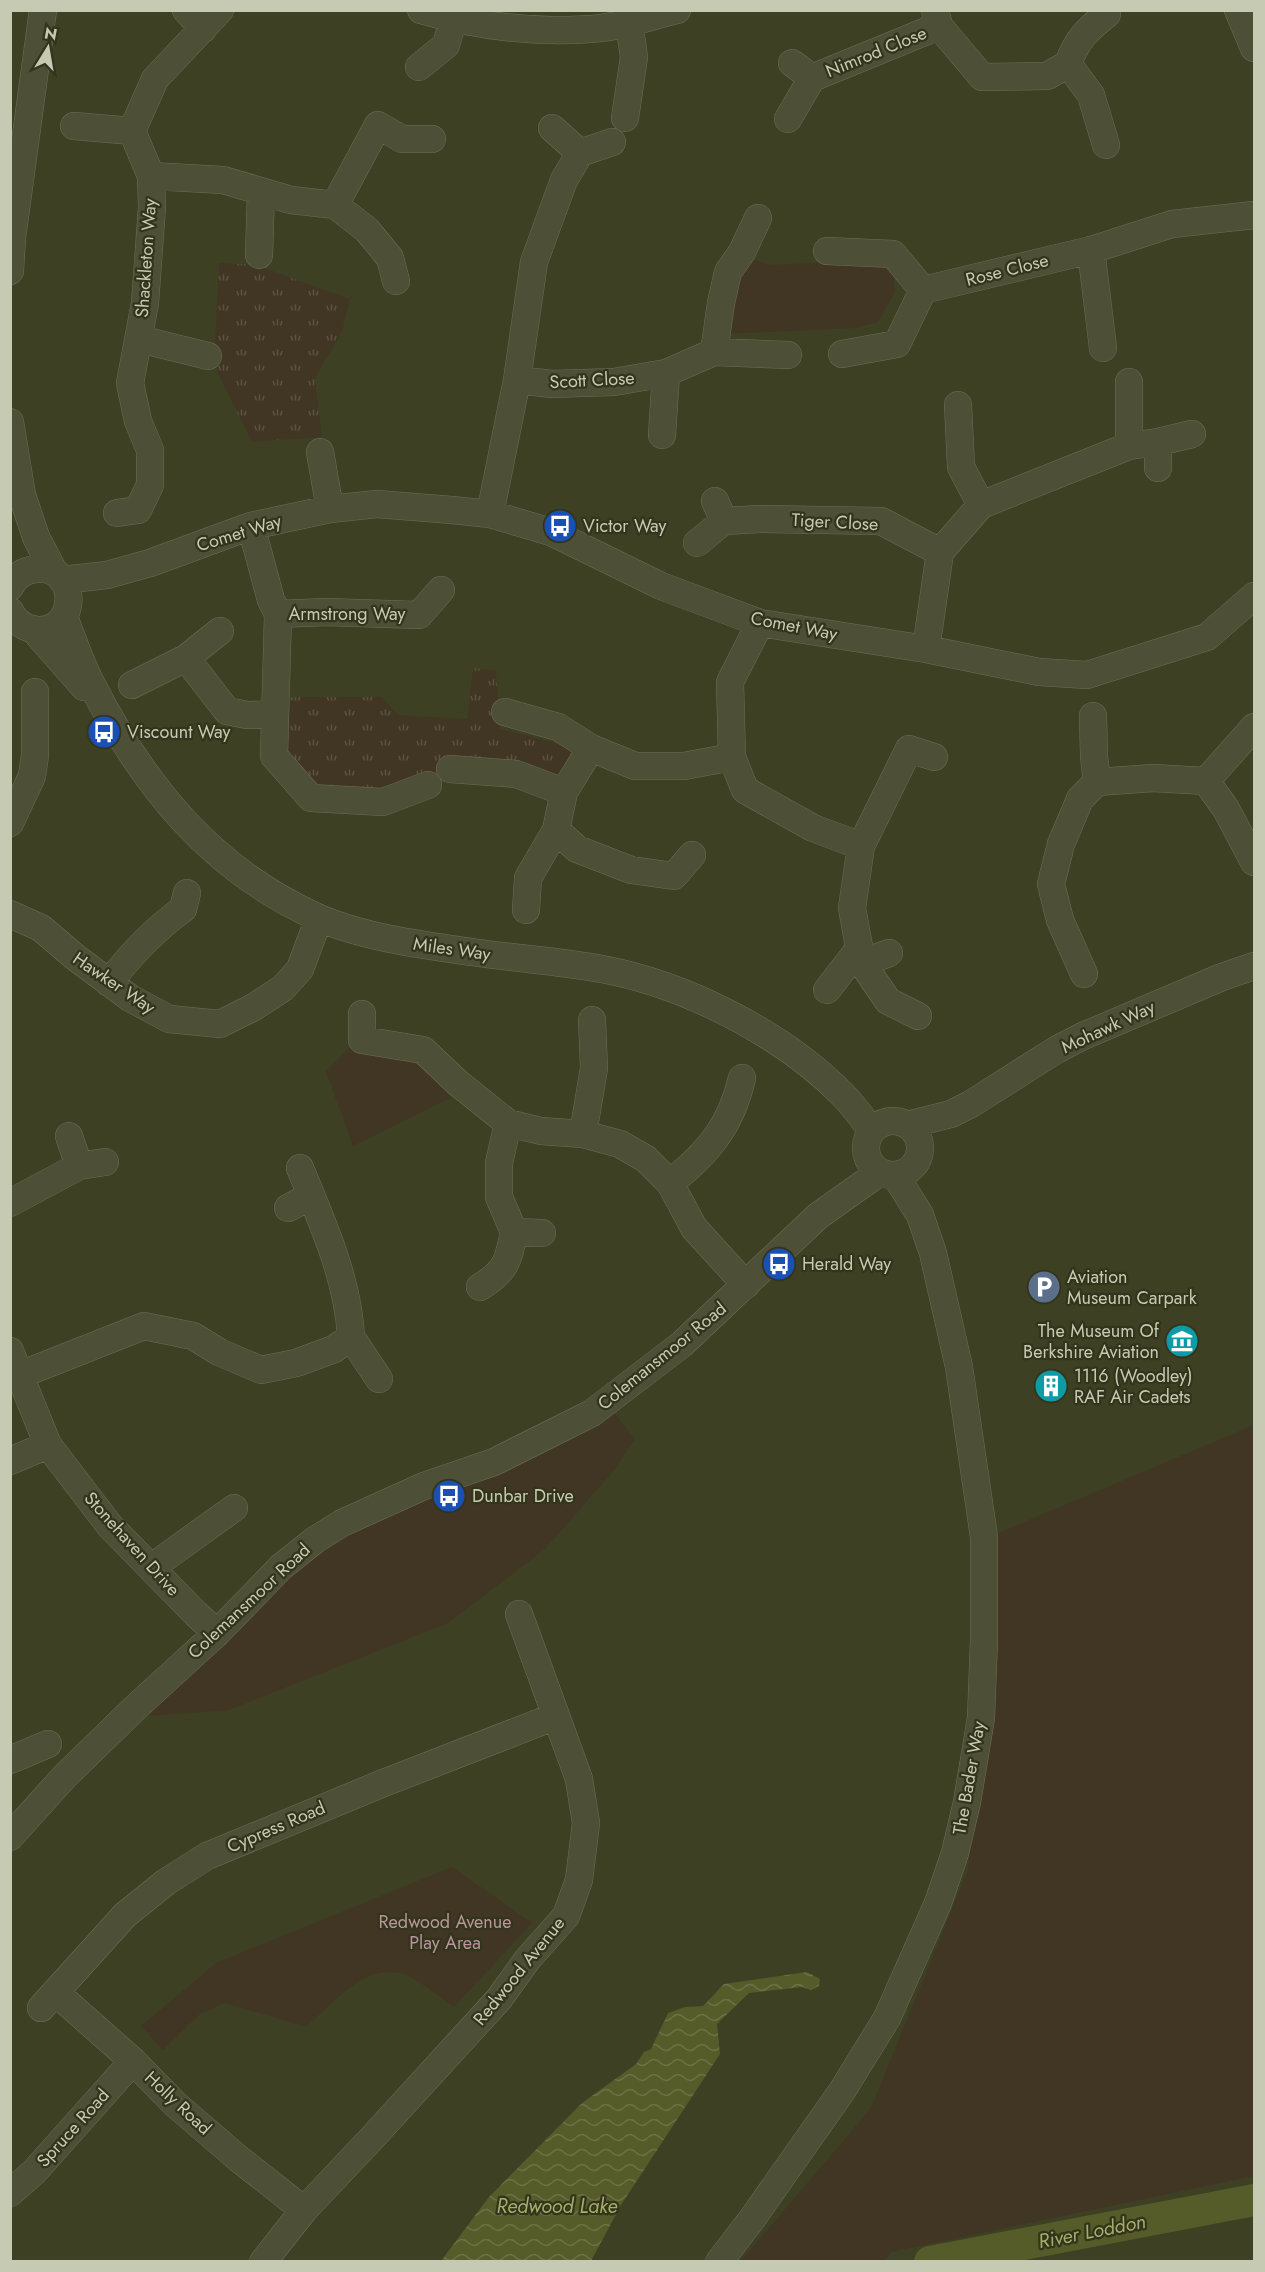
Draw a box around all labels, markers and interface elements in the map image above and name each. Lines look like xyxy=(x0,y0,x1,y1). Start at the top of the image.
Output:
north arrow xyxy=(18,18,78,78)
street label: Nimrod Close xyxy=(822,20,930,84)
text: N xyxy=(42,21,59,46)
street label: Shackleton Way xyxy=(129,197,163,318)
street label: Rose Close xyxy=(963,247,1051,293)
street label: Scott Close xyxy=(549,365,635,395)
street label: Tiger Close xyxy=(791,507,879,537)
street label: Comet Way xyxy=(193,508,285,558)
bus stop icon: Victor Way xyxy=(542,508,578,544)
place label: Victor Way xyxy=(583,513,666,539)
street label: Armstrong Way xyxy=(288,601,406,627)
street label: Comet Way xyxy=(748,605,840,647)
bus stop icon: Viscount Way xyxy=(86,714,122,750)
place label: Viscount Way xyxy=(127,719,230,745)
street label: Miles Way xyxy=(412,931,492,967)
street label: Hawker Way xyxy=(67,946,161,1020)
street label: Mohawk Way xyxy=(1057,994,1159,1060)
bus stop icon: Herald Way xyxy=(761,1246,797,1282)
place label: Herald Way xyxy=(802,1251,891,1277)
place label: Aviation Museum Carpark xyxy=(1067,1264,1197,1311)
parking icon: Aviation Museum Carpark xyxy=(1026,1269,1062,1305)
street label: Colemansmoor Road xyxy=(592,1296,732,1416)
place label: The Museum Of Berkshire Aviation xyxy=(1023,1318,1160,1365)
museum icon: The Museum Of Berkshire Aviation xyxy=(1164,1323,1200,1359)
place label: 1116 (Woodley) RAF Air Cadets xyxy=(1074,1363,1193,1410)
building icon: 1116 (Woodley) RAF Air Cadets xyxy=(1033,1368,1069,1404)
bus stop icon: Dunbar Drive xyxy=(431,1478,467,1514)
place label: Dunbar Drive xyxy=(472,1483,574,1509)
street label: Stonehaven Drive xyxy=(78,1486,186,1602)
street label: Colemansmoor Road xyxy=(182,1537,316,1665)
street label: The Bader Way xyxy=(946,1719,992,1837)
street label: Cypress Road xyxy=(223,1795,329,1859)
park label: Redwood Avenue Play Area xyxy=(379,1909,511,1956)
street label: Redwood Avenue xyxy=(467,1911,571,2031)
street label: Holly Road xyxy=(139,2065,217,2141)
street label: Spruce Road xyxy=(31,2083,115,2173)
water label: Redwood Lake xyxy=(496,2192,618,2221)
water label: River Loddon xyxy=(1036,2207,1148,2256)

